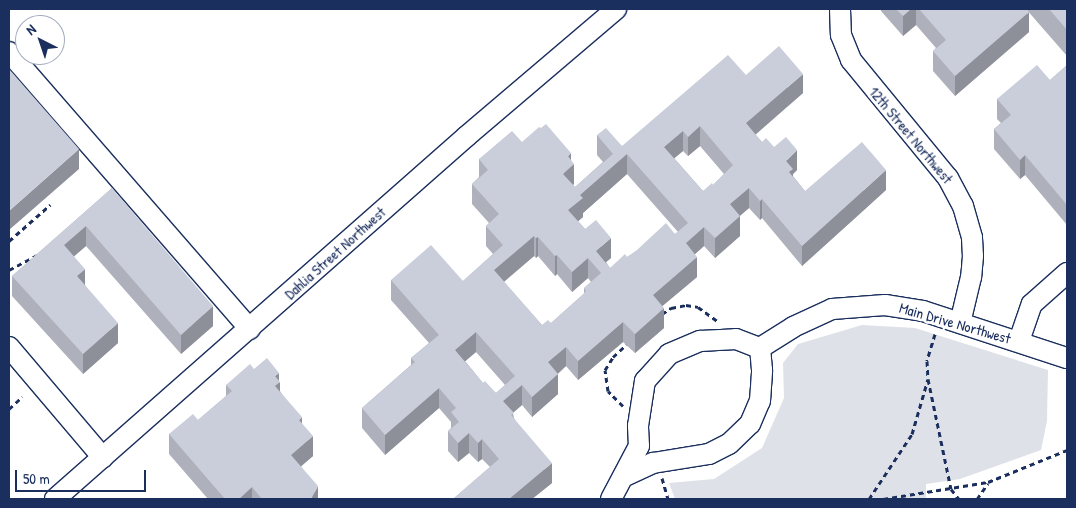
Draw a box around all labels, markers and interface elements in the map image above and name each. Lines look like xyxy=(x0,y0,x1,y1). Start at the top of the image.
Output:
north arrow xyxy=(15,15,65,65)
text: N xyxy=(21,19,40,39)
street label: 12th Street Northwest xyxy=(865,83,957,187)
street label: Dahlia Street Northwest xyxy=(281,203,389,303)
street label: Main Drive Northwest xyxy=(897,298,1013,348)
scale bar xyxy=(18,460,149,492)
text: 50 m xyxy=(23,468,50,489)

